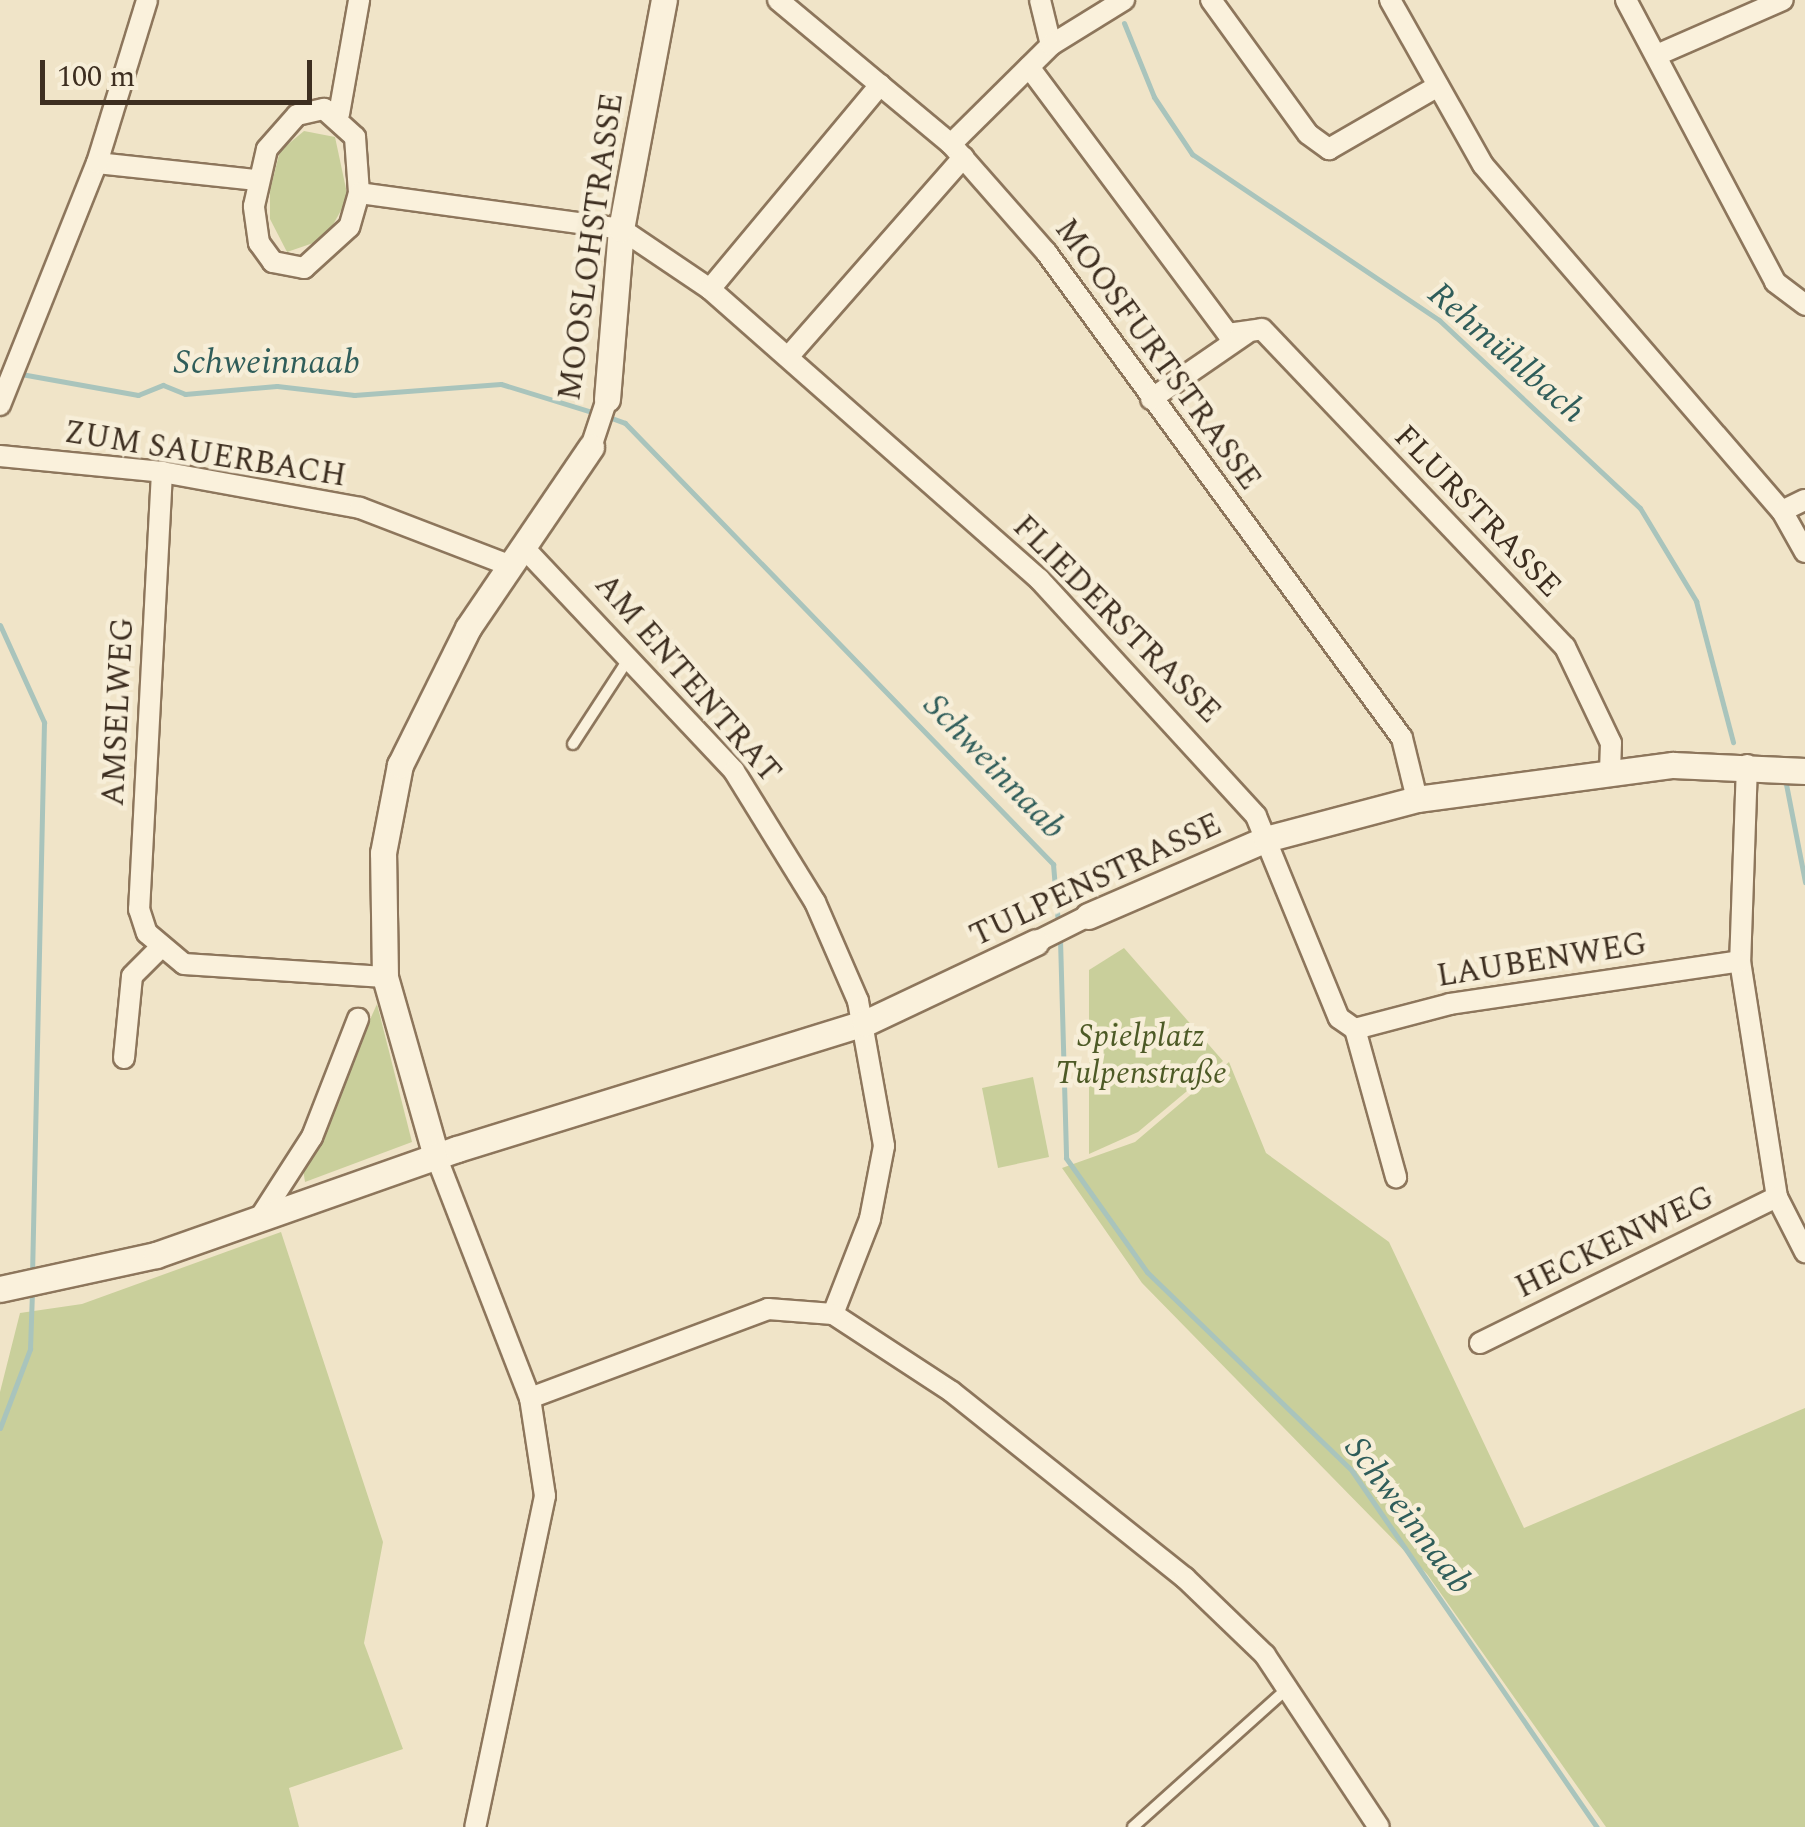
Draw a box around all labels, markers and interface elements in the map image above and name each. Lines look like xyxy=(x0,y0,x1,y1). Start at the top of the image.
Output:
scale bar xyxy=(45,40,318,102)
text: 100 m xyxy=(57,54,135,100)
street label: MOOSLOHSTRASSE xyxy=(551,91,633,403)
street label: MOOSFURTSTRASSE xyxy=(1046,212,1268,498)
water label: Rehmühlbach xyxy=(1419,273,1593,433)
water label: Schweinnaab xyxy=(174,342,360,384)
street label: ZUM SAUERBACH xyxy=(61,414,349,496)
street label: FLURSTRASSE xyxy=(1385,418,1569,606)
street label: FLIEDERSTRASSE xyxy=(1004,508,1228,732)
street label: AM ENTENTRAT xyxy=(586,567,788,791)
street label: AMSELWEG xyxy=(95,617,143,807)
water label: Schweinnaab xyxy=(914,685,1074,849)
street label: TULPENSTRASSE xyxy=(964,806,1228,956)
street label: LAUBENWEG xyxy=(1434,925,1650,997)
park label: Spielplatz Tulpenstraße xyxy=(1055,1019,1227,1094)
street label: HECKENWEG xyxy=(1510,1178,1720,1308)
water label: Schweinnaab xyxy=(1335,1429,1481,1603)

